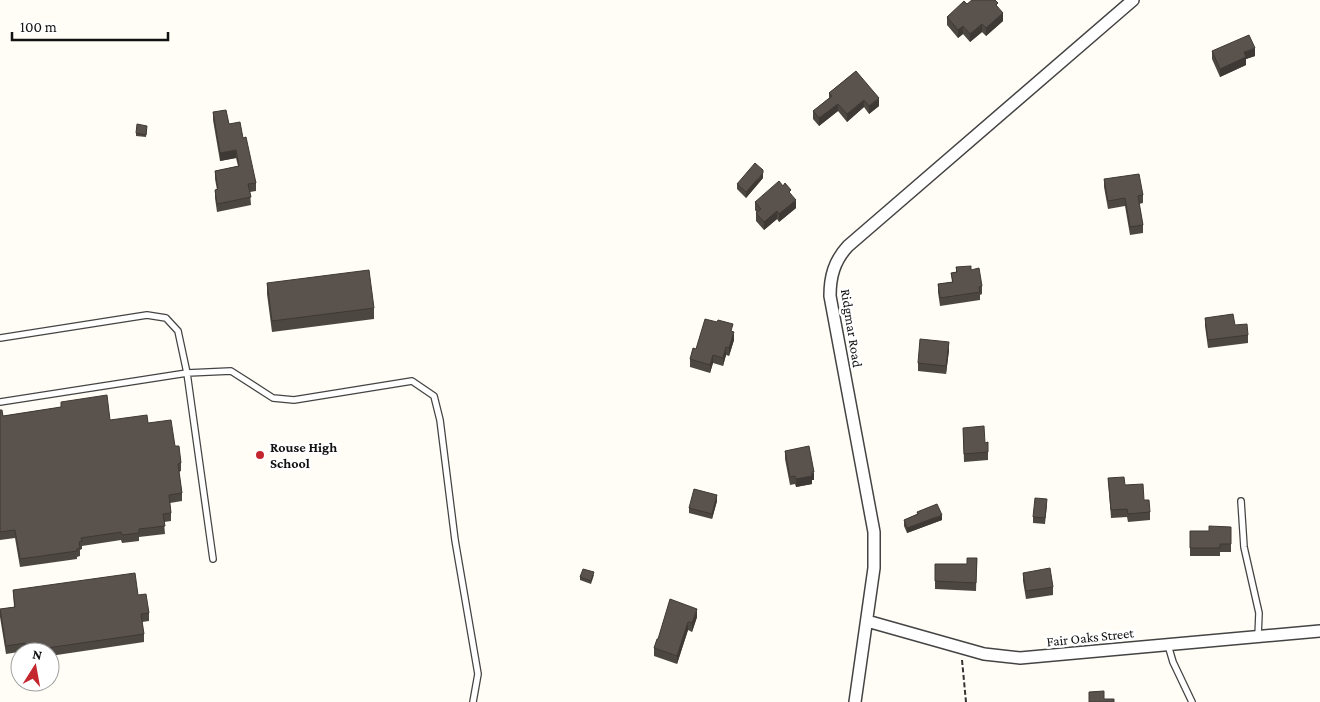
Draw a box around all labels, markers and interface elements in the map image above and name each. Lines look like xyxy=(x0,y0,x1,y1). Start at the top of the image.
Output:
scale bar xyxy=(12,10,169,42)
text: 100 m xyxy=(20,19,57,35)
street label: Ridgmar Road xyxy=(838,288,866,369)
place label: Rouse High School xyxy=(270,439,337,471)
marker: Rouse High School xyxy=(254,449,266,461)
street label: Fair Oaks Street xyxy=(1046,624,1135,650)
north arrow xyxy=(10,642,60,692)
text: N xyxy=(31,645,44,663)

